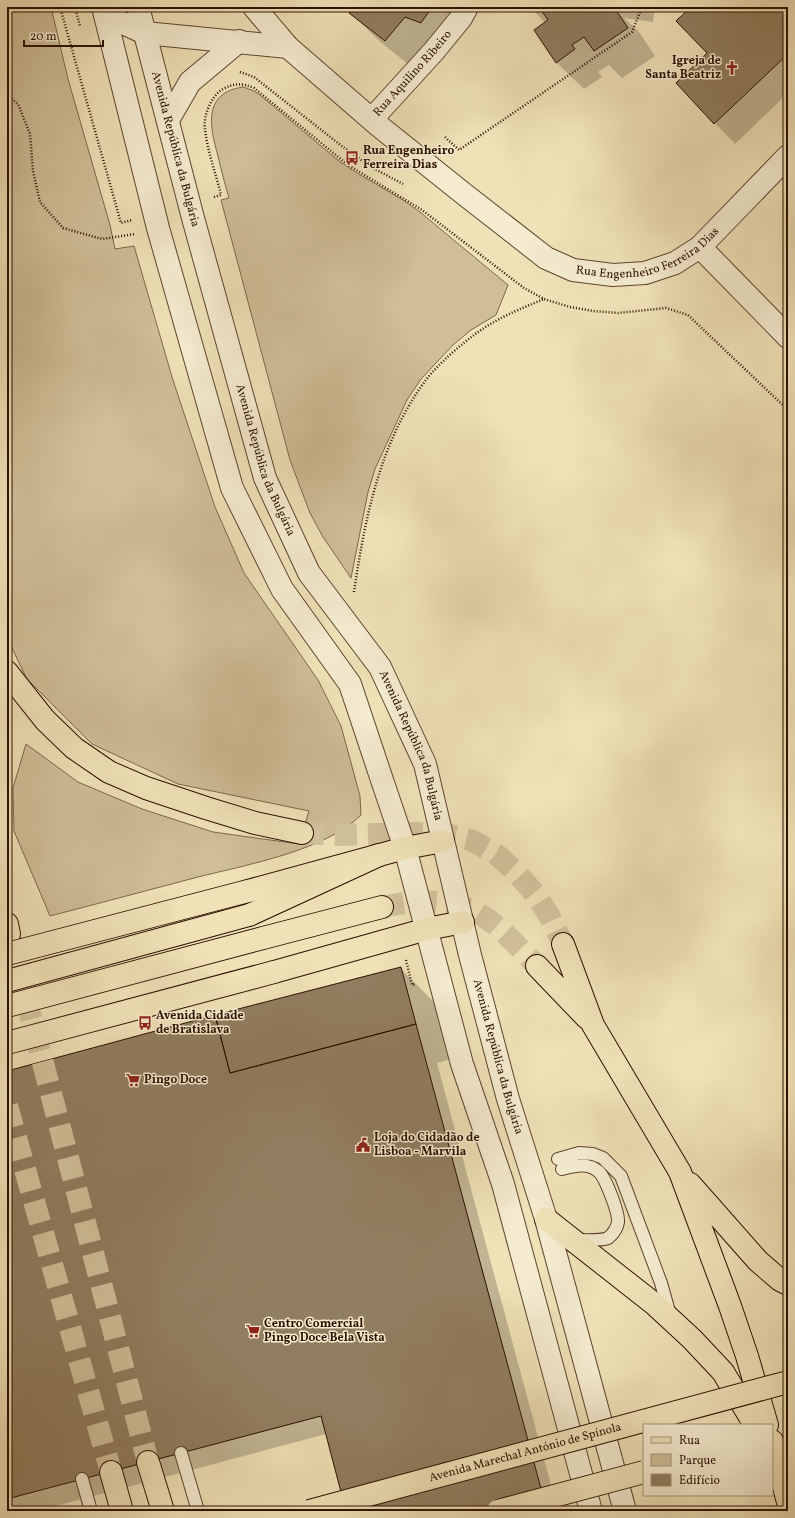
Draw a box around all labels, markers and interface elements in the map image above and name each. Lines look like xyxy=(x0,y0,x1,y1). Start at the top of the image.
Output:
scale bar xyxy=(24,22,103,48)
street label: Rua Aquilino Ribeiro xyxy=(370,27,456,120)
text: 20 m xyxy=(30,29,57,45)
place label: Igreja de Santa Beatriz xyxy=(645,53,721,83)
church icon: Igreja de Santa Beatriz xyxy=(724,60,740,76)
street label: Avenida República da Bulgária xyxy=(147,70,203,229)
place label: Rua Engenheiro Ferreira Dias xyxy=(363,143,454,173)
bus stop icon: Rua Engenheiro Ferreira Dias xyxy=(344,150,360,166)
street label: Rua Engenheiro Ferreira Dias xyxy=(575,224,723,283)
street label: Avenida República da Bulgária xyxy=(231,382,299,539)
street label: Avenida República da Bulgária xyxy=(375,668,446,822)
street label: Avenida República da Bulgária xyxy=(469,978,527,1136)
place label: Avenida Cidade de Bratislava xyxy=(156,1008,244,1038)
bus stop icon: Avenida Cidade de Bratislava xyxy=(137,1015,153,1031)
supermarket icon: Pingo Doce xyxy=(125,1072,141,1088)
place label: Pingo Doce xyxy=(144,1072,207,1088)
place label: Loja do Cidadão de Lisboa - Marvila xyxy=(374,1130,480,1160)
public building icon: Loja do Cidadão de Lisboa - Marvila xyxy=(355,1137,371,1153)
place label: Centro Comercial Pingo Doce Bela Vista xyxy=(264,1316,385,1346)
supermarket icon: Centro Comercial Pingo Doce Bela Vista xyxy=(245,1323,261,1339)
street label: Avenida Marechal António de Spínola xyxy=(427,1419,623,1486)
legend xyxy=(643,1424,773,1496)
text: Rua xyxy=(679,1433,700,1449)
text: Parque xyxy=(679,1453,716,1469)
text: Edifício xyxy=(679,1473,720,1489)

